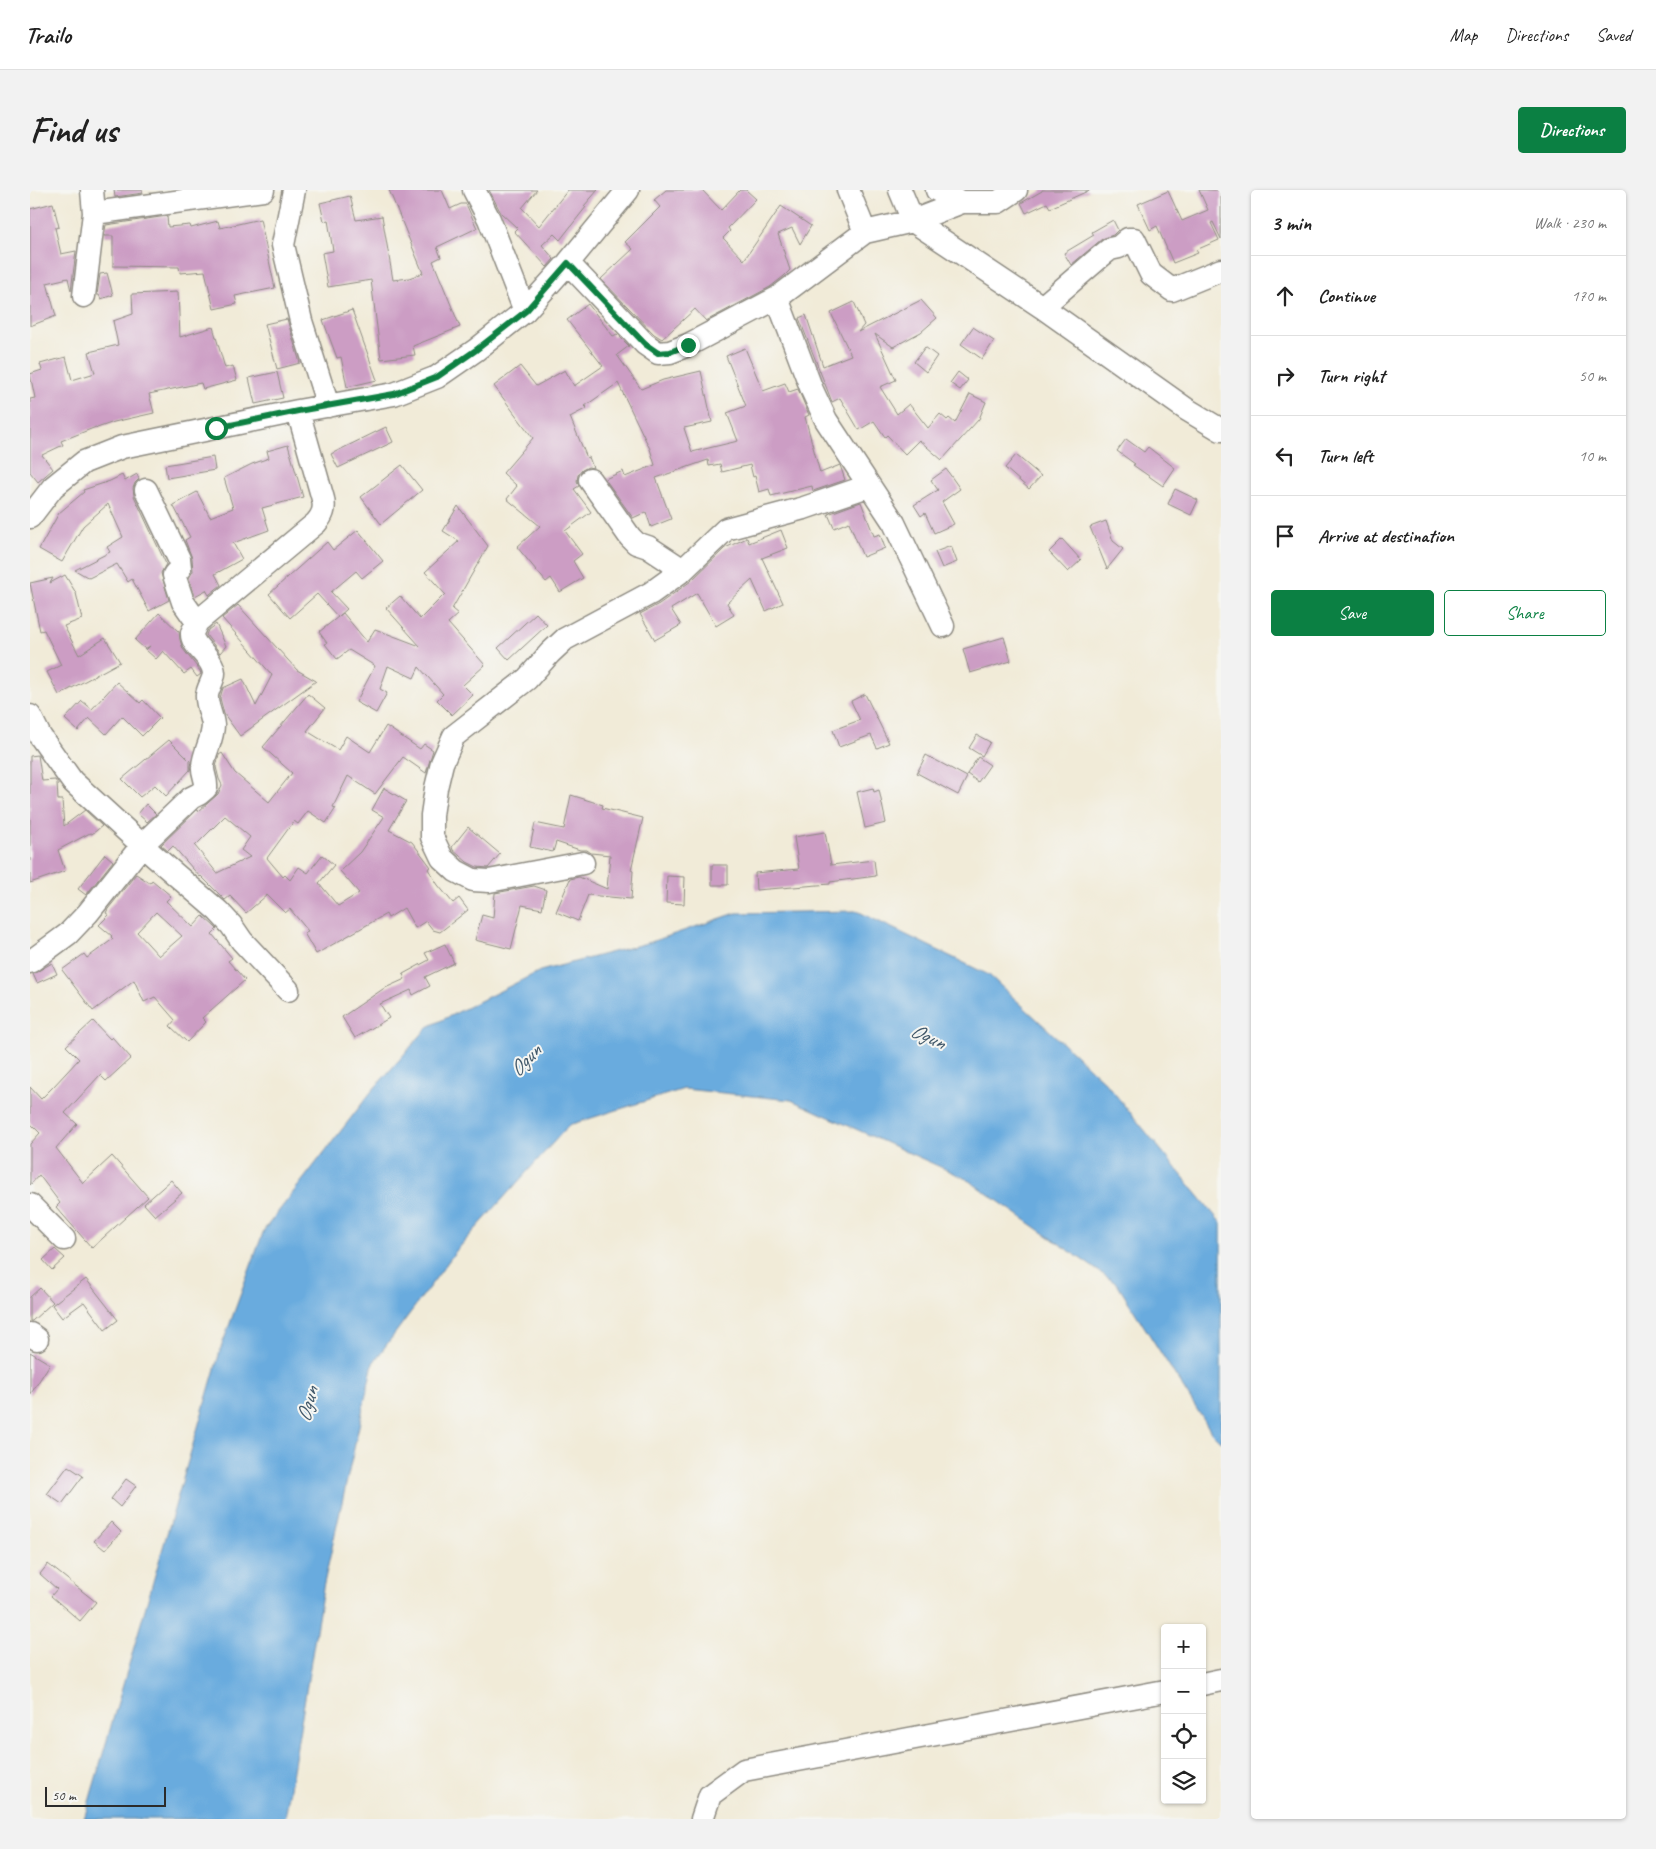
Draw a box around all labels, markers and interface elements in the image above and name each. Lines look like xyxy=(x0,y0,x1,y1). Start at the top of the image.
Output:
text: Trailo xyxy=(25,20,71,50)
text: Map xyxy=(1450,24,1477,46)
text: Directions xyxy=(1505,24,1568,46)
text: Saved xyxy=(1596,24,1631,46)
button: Directions xyxy=(1518,107,1626,153)
text: Find us xyxy=(30,108,117,153)
text: 3 min xyxy=(1271,210,1311,236)
text: Walk · 230 m xyxy=(1534,213,1606,233)
icon: ahead xyxy=(1271,282,1299,310)
text: Continue xyxy=(1318,284,1375,308)
text: 170 m xyxy=(1572,286,1606,306)
route end xyxy=(677,334,700,357)
icon: right xyxy=(1271,362,1299,390)
text: Turn right xyxy=(1318,364,1385,388)
text: 50 m xyxy=(1579,366,1606,386)
route start xyxy=(205,417,228,440)
icon: left xyxy=(1271,442,1299,470)
text: Turn left xyxy=(1318,444,1373,468)
text: 10 m xyxy=(1579,446,1606,466)
icon: arrive xyxy=(1271,522,1299,550)
text: Arrive at destination xyxy=(1318,524,1454,548)
button: Save xyxy=(1271,590,1434,636)
button: Share xyxy=(1444,590,1606,636)
water label: Ogun xyxy=(906,1017,951,1056)
water label: Ogun xyxy=(503,1037,548,1082)
water label: Ogun xyxy=(290,1382,324,1424)
map controls xyxy=(1161,1624,1206,1804)
button: + xyxy=(1161,1624,1206,1669)
button: − xyxy=(1161,1669,1206,1714)
button: locate xyxy=(1161,1714,1206,1759)
button: layers xyxy=(1161,1759,1206,1804)
scale bar xyxy=(45,1784,166,1807)
text: 50 m xyxy=(52,1787,76,1804)

